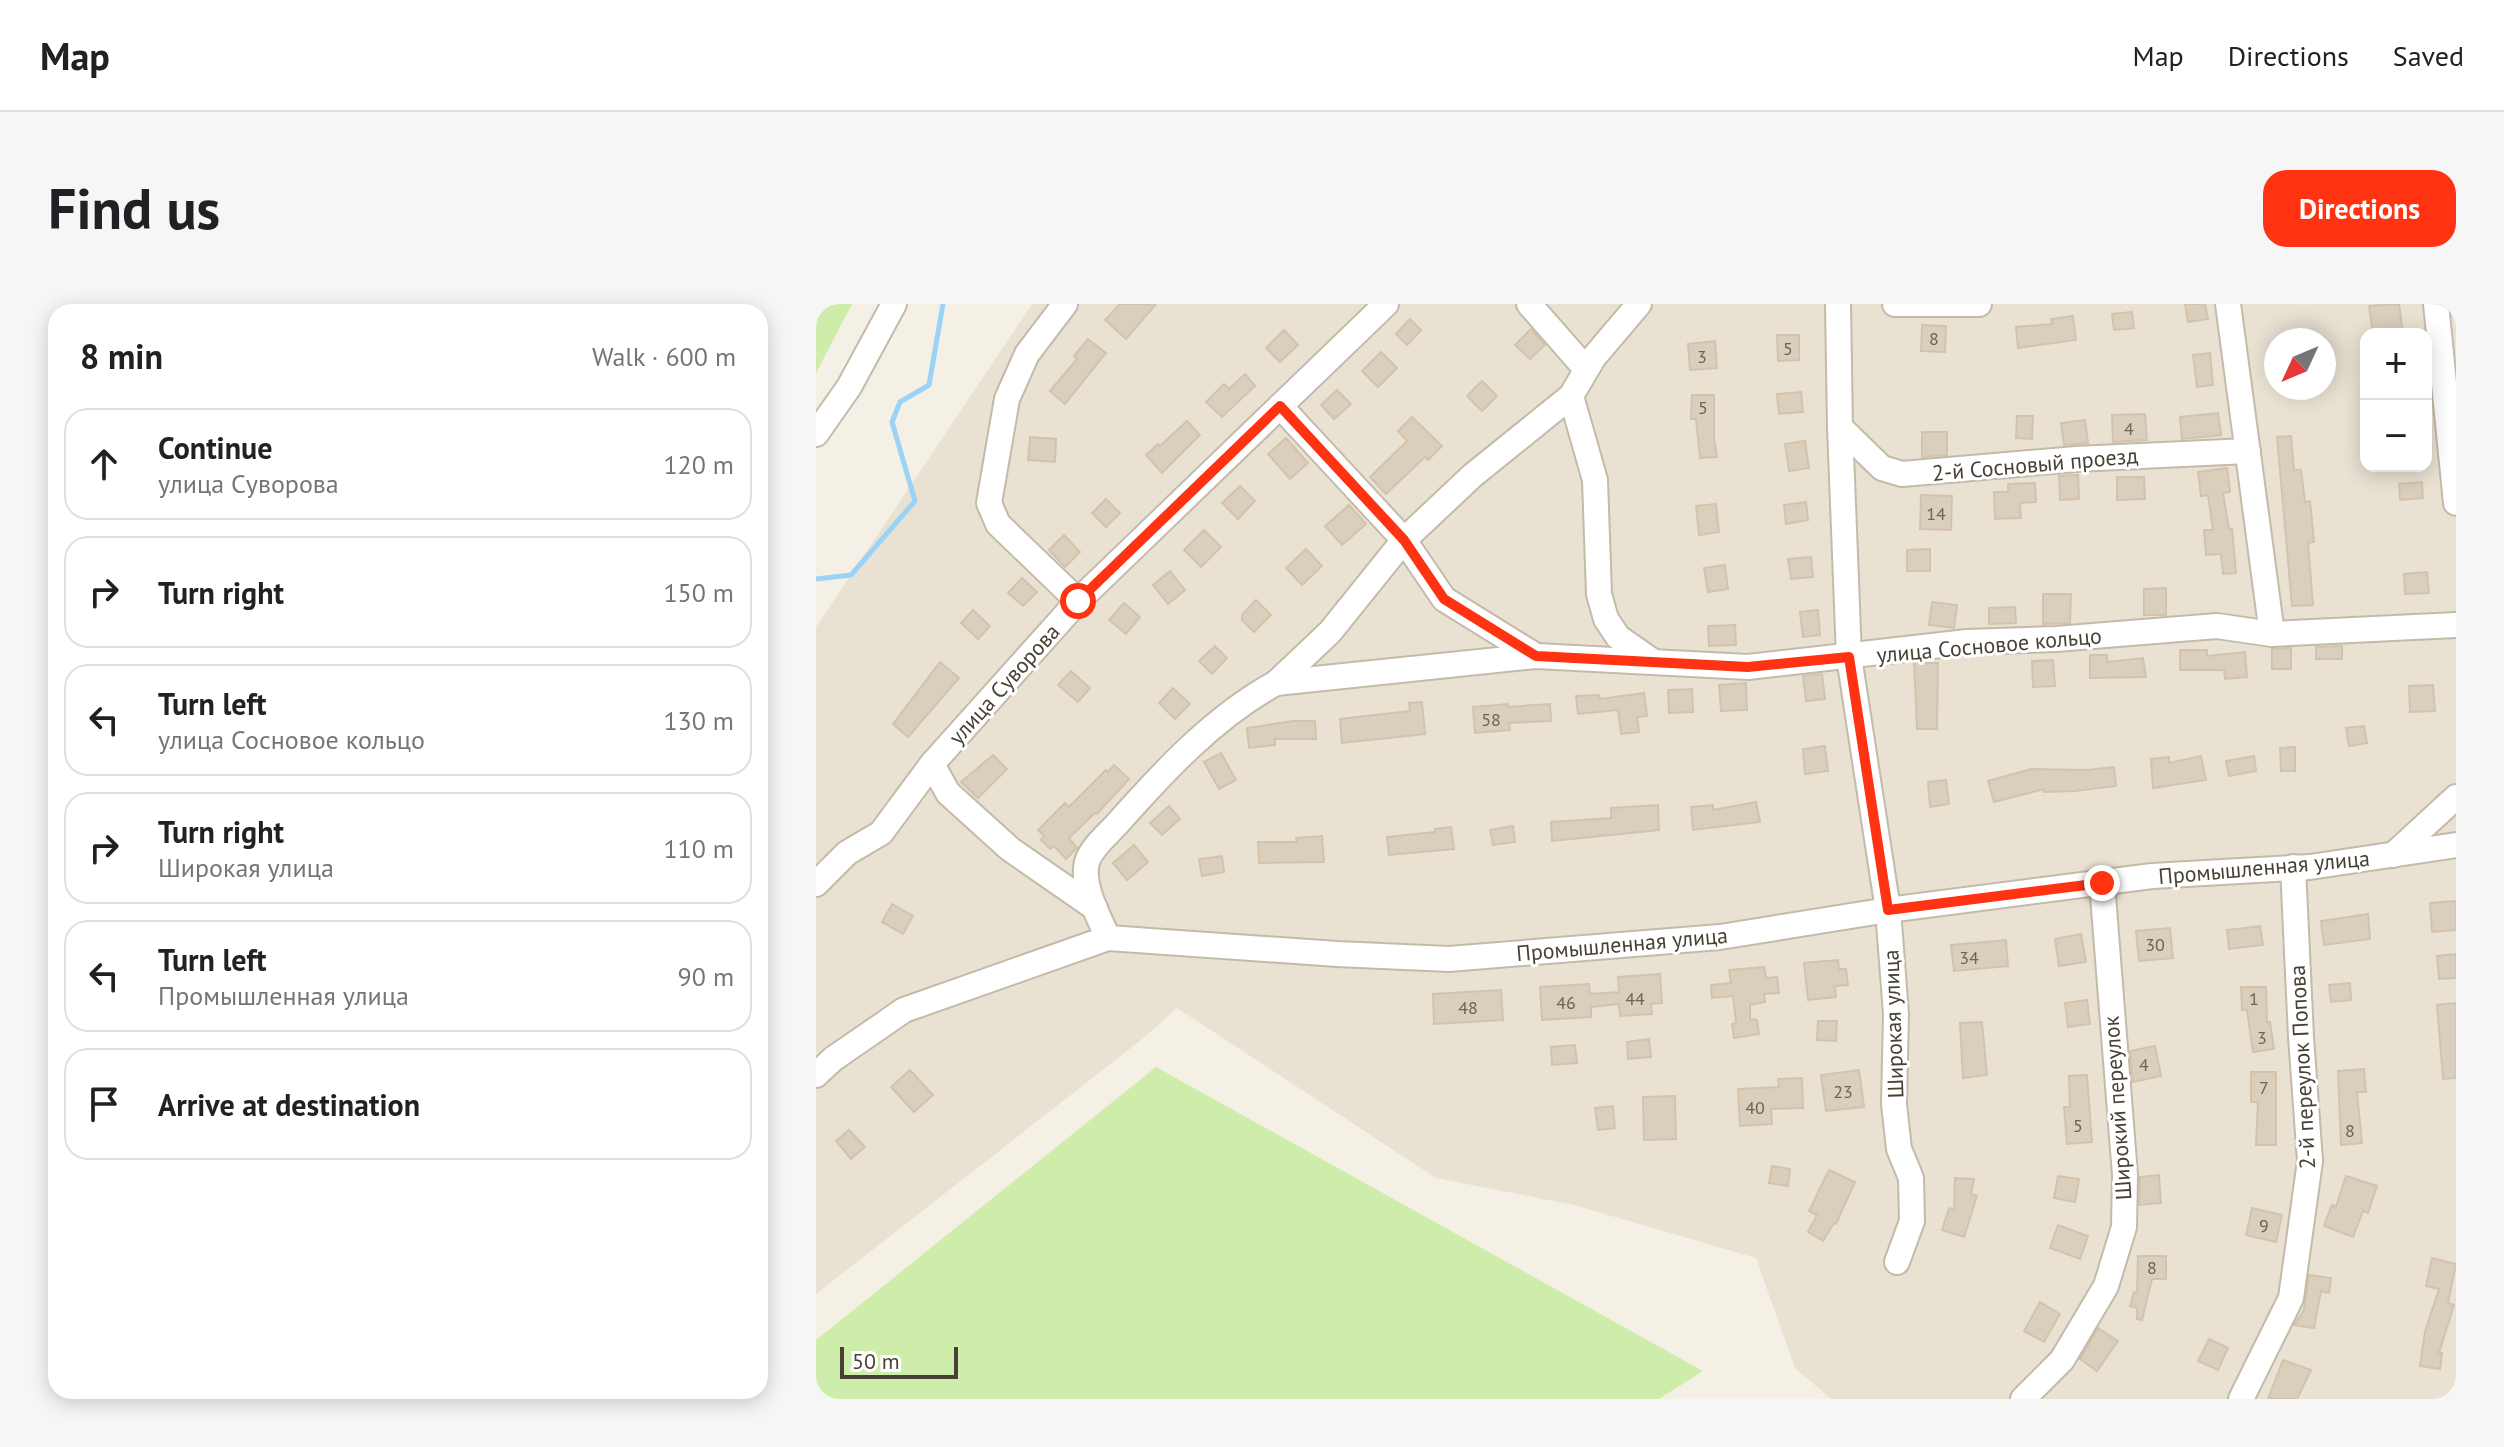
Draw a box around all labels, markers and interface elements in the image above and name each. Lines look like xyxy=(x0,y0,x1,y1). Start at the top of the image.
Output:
text: Map xyxy=(40,31,110,80)
text: Map xyxy=(2133,37,2184,74)
text: Directions xyxy=(2228,37,2349,74)
text: Saved xyxy=(2393,37,2464,74)
button: Directions xyxy=(2263,170,2456,247)
text: Find us xyxy=(48,172,220,244)
house number: 8 xyxy=(1929,327,1939,350)
north arrow xyxy=(2264,328,2336,400)
map controls xyxy=(2360,328,2432,472)
button: + xyxy=(2360,328,2432,400)
text: 8 min xyxy=(80,334,163,378)
house number: 5 xyxy=(1783,337,1793,360)
text: Walk · 600 m xyxy=(592,340,736,373)
house number: 3 xyxy=(1697,345,1707,368)
house number: 5 xyxy=(1698,396,1708,419)
button: − xyxy=(2360,400,2432,472)
house number: 4 xyxy=(2124,417,2134,440)
text: Continue xyxy=(158,428,272,467)
street label: 2-й Сосновый проезд xyxy=(1931,441,2139,487)
icon: ahead xyxy=(82,442,126,486)
text: 120 m xyxy=(663,448,734,481)
text: улица Суворова xyxy=(158,467,339,500)
house number: 14 xyxy=(1926,502,1946,525)
icon: right xyxy=(82,570,126,614)
text: Turn right xyxy=(158,573,284,612)
text: 150 m xyxy=(663,576,734,609)
route start xyxy=(1060,583,1096,619)
street label: улица Суворова xyxy=(942,618,1066,750)
street label: улица Сосновое кольцо xyxy=(1875,621,2103,669)
text: Turn left xyxy=(158,684,266,723)
icon: left xyxy=(82,698,126,742)
text: 130 m xyxy=(663,704,734,737)
house number: 58 xyxy=(1481,708,1501,731)
text: улица Сосновое кольцо xyxy=(158,723,425,756)
text: Turn right xyxy=(158,812,284,851)
icon: right xyxy=(82,826,126,870)
text: 110 m xyxy=(663,832,734,865)
street label: Промышленная улица xyxy=(2157,844,2371,890)
text: Широкая улица xyxy=(158,851,334,884)
route end xyxy=(2084,865,2120,901)
street label: Промышленная улица xyxy=(1515,921,1729,967)
house number: 30 xyxy=(2145,933,2165,956)
text: Turn left xyxy=(158,940,266,979)
house number: 34 xyxy=(1959,946,1979,969)
street label: Широкая улица xyxy=(1876,949,1910,1099)
icon: left xyxy=(82,954,126,998)
text: 90 m xyxy=(678,960,734,993)
street label: 2-й переулок Попова xyxy=(2283,964,2321,1170)
text: Промышленная улица xyxy=(158,979,409,1012)
house number: 44 xyxy=(1625,987,1645,1010)
house number: 1 xyxy=(2249,987,2259,1010)
house number: 46 xyxy=(1556,991,1576,1014)
house number: 48 xyxy=(1458,996,1478,1019)
street label: Широкий переулок xyxy=(2097,1015,2137,1201)
house number: 3 xyxy=(2257,1026,2267,1049)
house number: 4 xyxy=(2139,1053,2149,1076)
house number: 7 xyxy=(2259,1076,2269,1099)
house number: 23 xyxy=(1833,1080,1853,1103)
icon: arrive xyxy=(82,1082,126,1126)
text: Arrive at destination xyxy=(158,1085,420,1124)
house number: 40 xyxy=(1745,1096,1765,1119)
house number: 5 xyxy=(2073,1114,2083,1137)
house number: 8 xyxy=(2345,1119,2355,1142)
house number: 9 xyxy=(2259,1214,2269,1237)
house number: 8 xyxy=(2147,1256,2157,1279)
scale bar xyxy=(840,1343,958,1379)
text: 50 m xyxy=(852,1347,900,1375)

